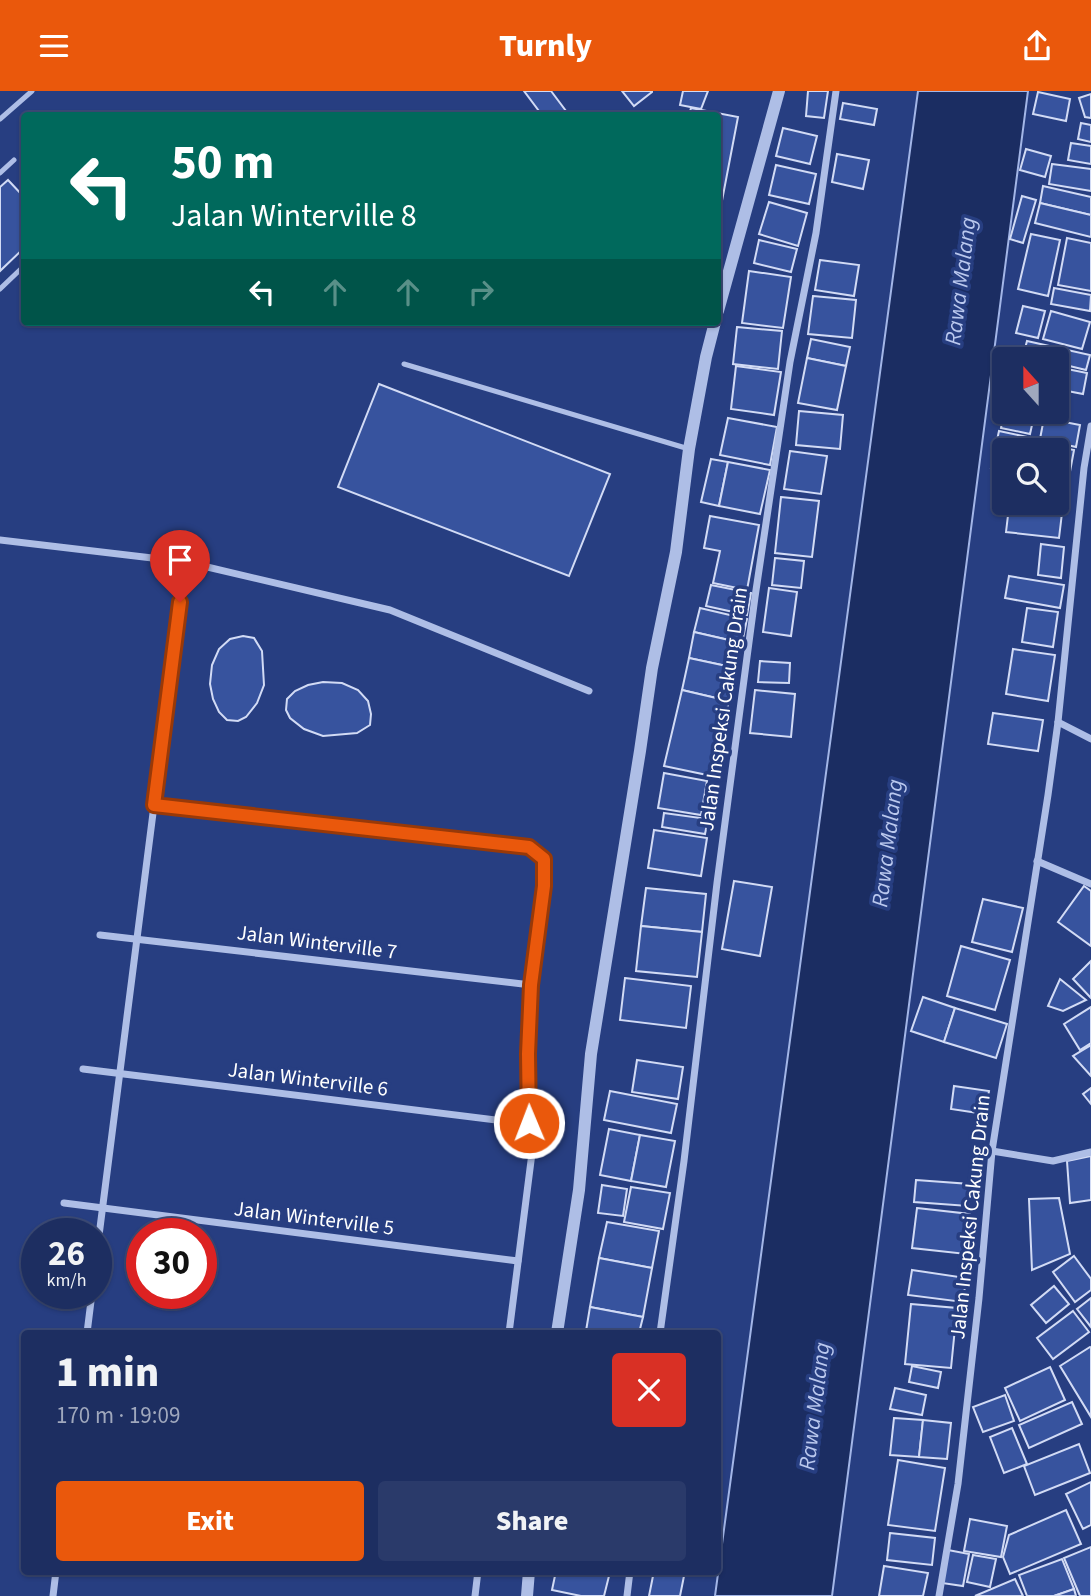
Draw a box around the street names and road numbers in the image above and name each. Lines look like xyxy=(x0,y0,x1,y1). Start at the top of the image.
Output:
street label: Jalan Inspeksi Cakung Drain xyxy=(691,585,755,833)
street label: Jalan Winterville 7 xyxy=(235,917,399,967)
street label: Jalan Winterville 6 xyxy=(226,1054,390,1104)
street label: Jalan Inspeksi Cakung Drain xyxy=(942,1093,998,1341)
street label: Jalan Winterville 5 xyxy=(232,1193,396,1243)

